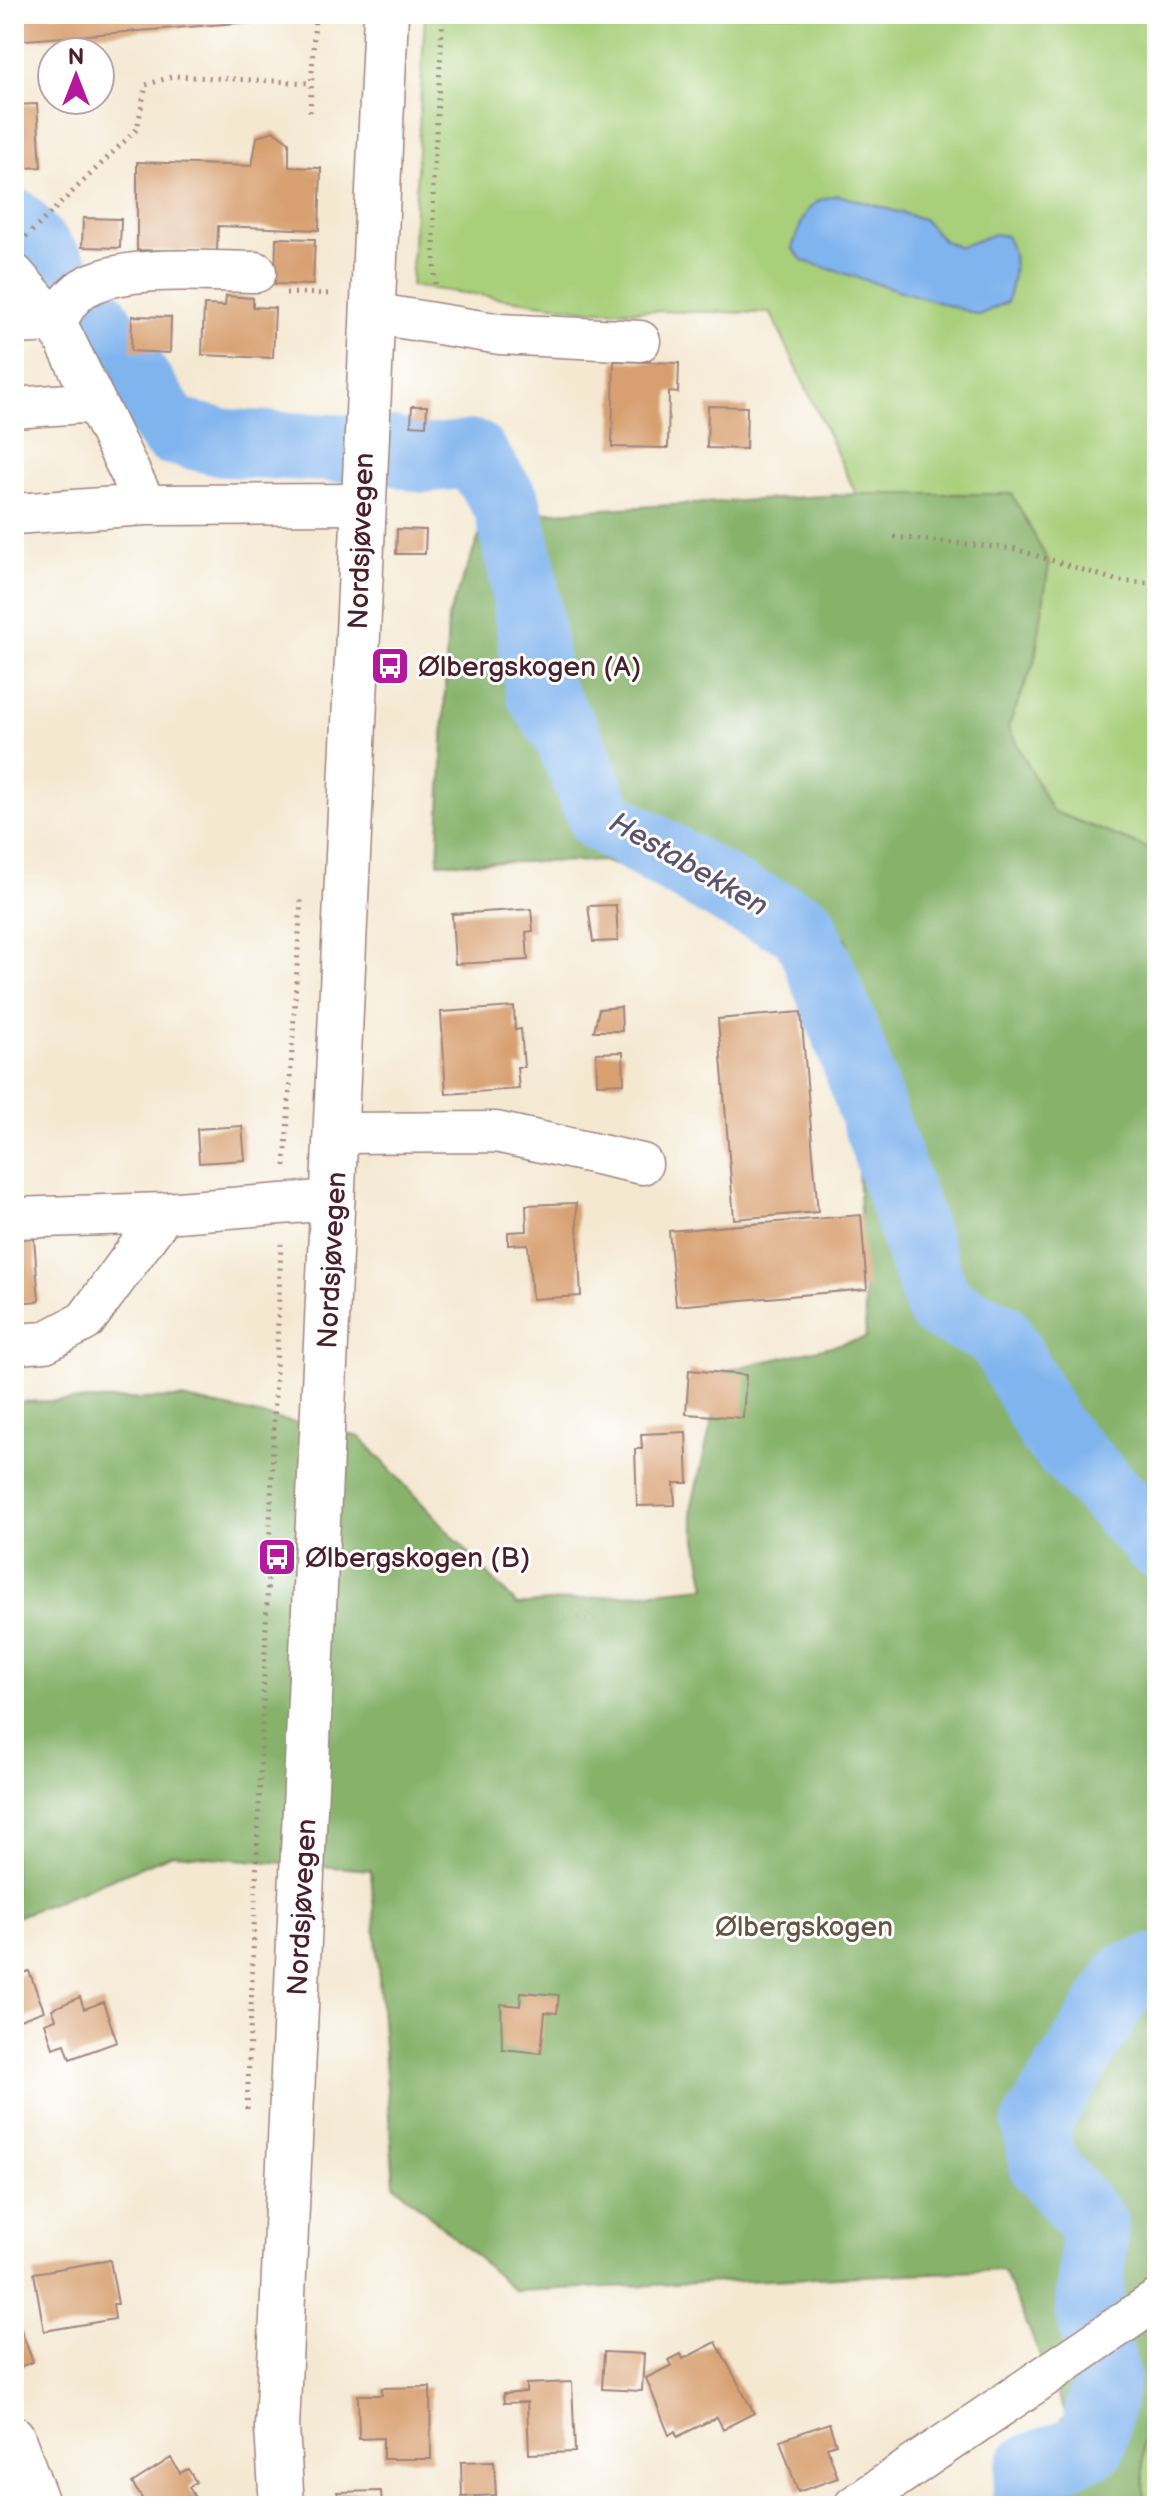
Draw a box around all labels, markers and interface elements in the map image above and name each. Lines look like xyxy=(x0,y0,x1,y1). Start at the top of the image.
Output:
north arrow xyxy=(36,36,116,116)
text: N xyxy=(68,44,84,71)
street label: Nordsjøvegen xyxy=(342,452,381,630)
bus stop icon: Ølbergskogen (A) xyxy=(369,645,411,687)
place label: Ølbergskogen (A) xyxy=(418,651,641,684)
water label: Hestabekken xyxy=(603,805,774,925)
street label: Nordsjøvegen xyxy=(311,1171,354,1349)
bus stop icon: Ølbergskogen (B) xyxy=(256,1536,298,1578)
place label: Ølbergskogen (B) xyxy=(305,1542,530,1575)
street label: Nordsjøvegen xyxy=(281,1818,324,1996)
park label: Ølbergskogen xyxy=(715,1911,893,1944)

